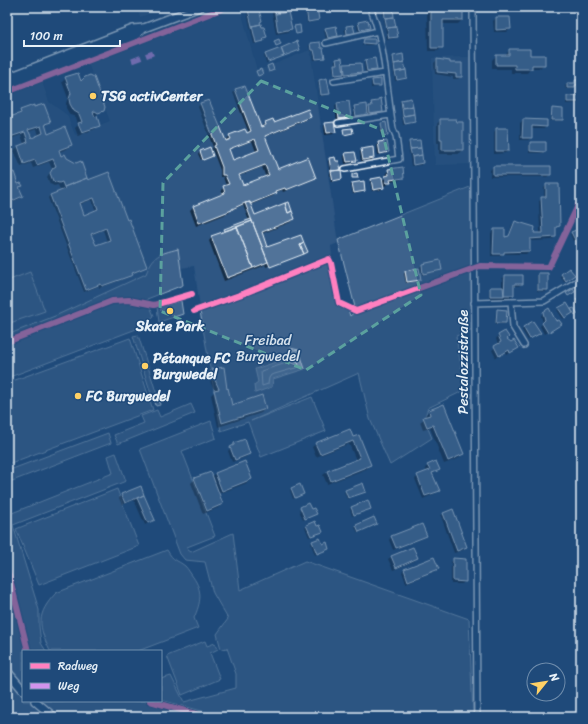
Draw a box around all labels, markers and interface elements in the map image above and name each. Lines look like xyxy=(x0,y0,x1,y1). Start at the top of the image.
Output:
scale bar xyxy=(24,22,120,48)
text: 100 m xyxy=(30,25,63,47)
place label: TSG activCenter xyxy=(101,84,204,109)
marker: TSG activCenter xyxy=(88,91,98,101)
marker: Skate Park xyxy=(165,306,175,316)
street label: Pestalozzistraße xyxy=(451,310,476,414)
place label: Skate Park xyxy=(135,314,205,339)
park label: Freibad Burgwedel xyxy=(236,328,301,369)
place label: Pétanque FC Burgwedel xyxy=(153,346,231,387)
marker: Pétanque FC Burgwedel xyxy=(140,361,150,371)
place label: FC Burgwedel xyxy=(85,384,171,409)
marker: FC Burgwedel xyxy=(73,391,83,401)
legend xyxy=(22,650,162,702)
text: Radweg xyxy=(58,655,98,677)
north arrow xyxy=(526,662,566,702)
text: N xyxy=(544,668,565,686)
text: Weg xyxy=(58,675,79,697)

